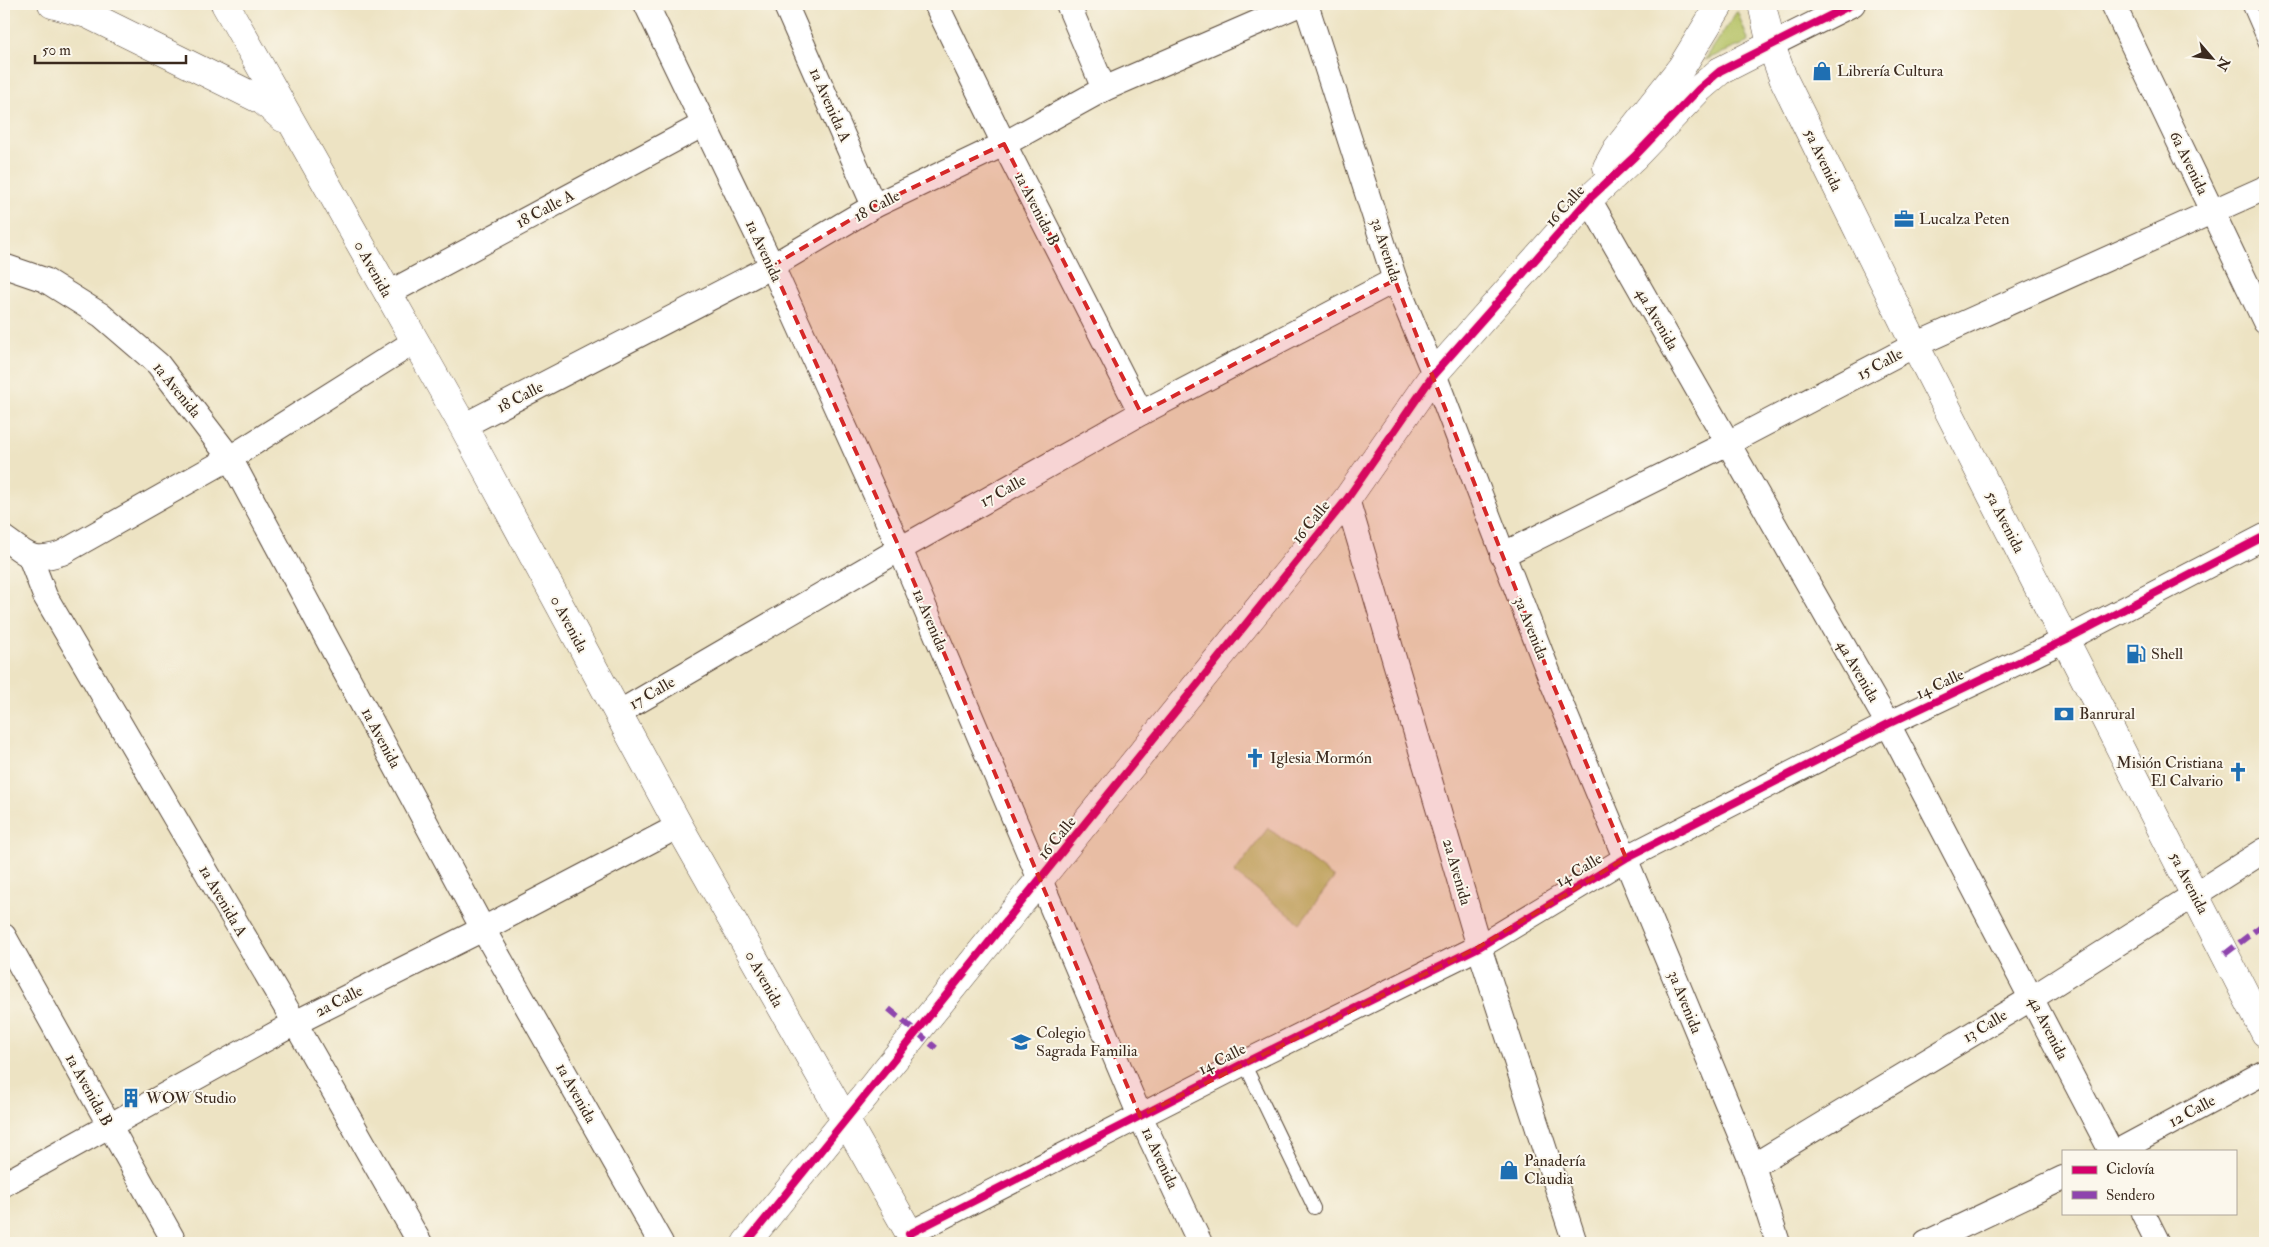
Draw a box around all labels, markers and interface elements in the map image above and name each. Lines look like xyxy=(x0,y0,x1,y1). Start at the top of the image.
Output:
scale bar xyxy=(35,32,186,64)
north arrow xyxy=(2186,32,2236,82)
text: 50 m xyxy=(42,41,71,60)
text: N xyxy=(2212,53,2234,74)
shop icon: Librería Cultura xyxy=(1811,60,1833,82)
place label: Librería Cultura xyxy=(1837,61,1944,81)
street label: 1a Avenida A xyxy=(805,65,855,145)
street label: 5a Avenida xyxy=(1799,125,1847,195)
street label: 6a Avenida xyxy=(2165,128,2213,198)
street label: 1a Avenida B xyxy=(1010,169,1064,249)
street label: 16 Calle xyxy=(1541,180,1589,231)
street label: 18 Calle A xyxy=(512,185,578,233)
street label: 18 Calle xyxy=(850,185,904,226)
office icon: Lucalza Peten xyxy=(1893,208,1915,230)
place label: Lucalza Peten xyxy=(1919,209,2009,229)
street label: 3a Avenida xyxy=(1366,215,1406,285)
street label: 1a Avenida xyxy=(741,217,787,285)
street label: 0 Avenida xyxy=(349,237,397,301)
street label: 4a Avenida xyxy=(1631,284,1683,354)
street label: 15 Calle xyxy=(1854,343,1907,384)
street label: 1a Avenida xyxy=(149,358,206,422)
street label: 18 Calle xyxy=(493,377,547,417)
street label: 17 Calle xyxy=(977,470,1030,512)
street label: 5a Avenida xyxy=(1981,488,2029,557)
street label: 16 Calle xyxy=(1287,496,1335,548)
street label: 1a Avenida xyxy=(908,586,952,655)
street label: 0 Avenida xyxy=(546,592,593,656)
street label: 3a Avenida xyxy=(1509,594,1553,663)
street label: 4a Avenida xyxy=(1832,636,1884,706)
fuel station icon: Shell xyxy=(2125,643,2147,665)
place label: Shell xyxy=(2151,644,2183,664)
street label: 14 Calle xyxy=(1913,664,1968,704)
street label: 17 Calle xyxy=(626,672,679,714)
bank icon: Banrural xyxy=(2053,703,2075,725)
street label: 1a Avenida xyxy=(357,704,405,772)
place label: Banrural xyxy=(2079,704,2135,724)
church icon: Iglesia Mormón xyxy=(1244,747,1266,769)
place label: Iglesia Mormón xyxy=(1270,748,1372,768)
place label: Misión Cristiana El Calvario xyxy=(2116,753,2223,791)
church icon: Misión Cristiana El Calvario xyxy=(2227,761,2249,783)
street label: 16 Calle xyxy=(1033,812,1081,864)
street label: 2a Avenida xyxy=(1438,836,1476,908)
street label: 14 Calle xyxy=(1552,848,1606,892)
street label: 5a Avenida xyxy=(2165,849,2213,918)
street label: 1a Avenida A xyxy=(195,862,251,940)
street label: 0 Avenida xyxy=(740,947,788,1011)
street label: 3a Avenida xyxy=(1663,968,1707,1037)
street label: 2a Calle xyxy=(312,980,367,1022)
street label: 4a Avenida xyxy=(2024,993,2073,1064)
street label: 13 Calle xyxy=(1959,1005,2011,1047)
place label: Colegio Sagrada Familia xyxy=(1036,1023,1138,1061)
school or university icon: Colegio Sagrada Familia xyxy=(1010,1031,1032,1053)
street label: 14 Calle xyxy=(1195,1038,1249,1079)
street label: 1a Avenida B xyxy=(61,1050,117,1130)
street label: 1a Avenida xyxy=(551,1059,601,1127)
building icon: WOW Studio xyxy=(120,1087,142,1109)
place label: WOW Studio xyxy=(145,1088,237,1108)
street label: 12 Calle xyxy=(2165,1090,2219,1132)
street label: 1a Avenida xyxy=(1137,1124,1183,1192)
legend xyxy=(2062,1150,2236,1214)
place label: Panadería Claudia xyxy=(1524,1151,1586,1189)
shop icon: Panadería Claudia xyxy=(1498,1159,1520,1181)
text: Ciclovía xyxy=(2106,1160,2155,1179)
text: Sendero xyxy=(2106,1186,2155,1205)

